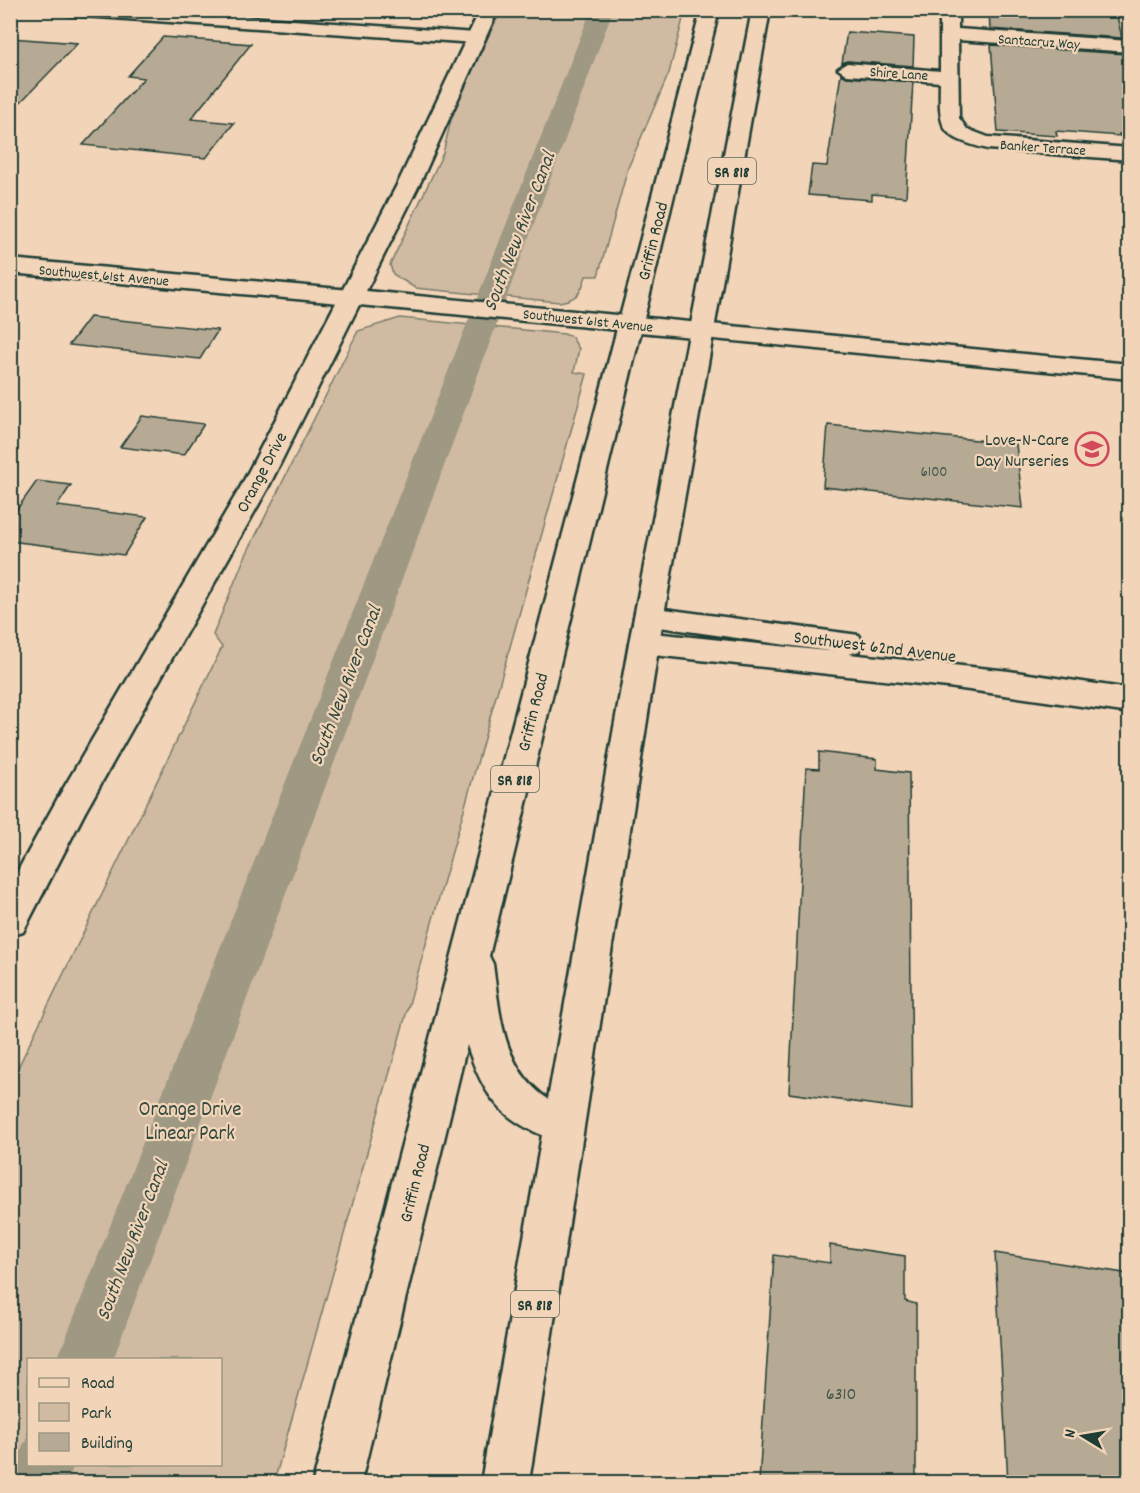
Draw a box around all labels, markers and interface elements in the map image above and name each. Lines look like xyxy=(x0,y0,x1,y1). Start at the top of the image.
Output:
street label: Santacruz Way xyxy=(997,29,1081,57)
street label: Shire Lane xyxy=(869,62,929,88)
street label: Banker Terrace xyxy=(999,135,1087,163)
water label: South New River Canal xyxy=(477,146,565,316)
road number: SR 818 xyxy=(708,158,756,184)
street label: Griffin Road xyxy=(633,200,676,284)
street label: Southwest 61st Avenue xyxy=(38,260,170,294)
street label: Southwest 61st Avenue xyxy=(522,304,654,340)
street label: Orange Drive xyxy=(231,428,295,518)
place label: Love-N-Care Day Nurseries xyxy=(976,429,1069,475)
school or university icon: Love-N-Care Day Nurseries xyxy=(1074,431,1110,467)
house number: 6100 xyxy=(921,462,948,484)
water label: South New River Canal xyxy=(303,600,391,770)
street label: Southwest 62nd Avenue xyxy=(792,626,957,671)
street label: Griffin Road xyxy=(513,671,556,755)
road number: SR 818 xyxy=(491,766,539,792)
park label: Orange Drive Linear Park xyxy=(138,1096,242,1150)
street label: Griffin Road xyxy=(395,1142,438,1226)
water label: South New River Canal xyxy=(90,1155,178,1325)
road number: SR 818 xyxy=(511,1291,559,1317)
legend xyxy=(27,1358,222,1466)
text: Road xyxy=(81,1372,115,1397)
house number: 6310 xyxy=(826,1383,856,1408)
text: Park xyxy=(81,1402,112,1427)
north arrow xyxy=(1053,1406,1113,1466)
text: N xyxy=(1059,1427,1083,1440)
text: Building xyxy=(81,1432,133,1457)

